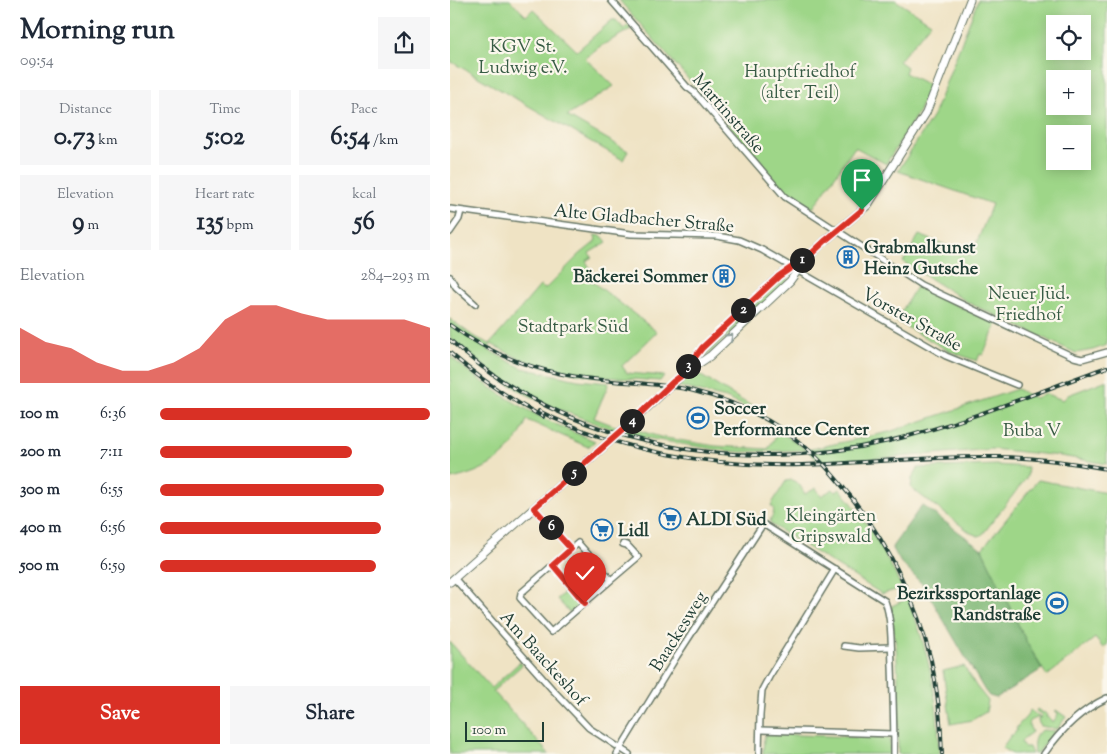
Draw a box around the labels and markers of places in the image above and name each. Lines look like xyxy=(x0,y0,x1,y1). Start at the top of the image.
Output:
pin xyxy=(841,159,883,210)
place label: Grabmalkunst Heinz Gutsche xyxy=(864,236,979,283)
building icon: Grabmalkunst Heinz Gutsche xyxy=(836,245,860,269)
pin: 1 xyxy=(790,248,814,272)
building icon: Bäckerei Sommer xyxy=(712,264,736,288)
place label: Bäckerei Sommer xyxy=(573,265,708,291)
pin: 2 xyxy=(730,298,756,322)
pin: 3 xyxy=(676,354,700,378)
place label: Soccer Performance Center xyxy=(714,397,869,444)
sports icon: Soccer Performance Center xyxy=(686,406,710,430)
pin: 4 xyxy=(620,408,644,434)
pin: 5 xyxy=(562,460,586,486)
supermarket icon: ALDI Süd xyxy=(658,507,682,531)
place label: ALDI Süd xyxy=(686,508,768,534)
pin: 6 xyxy=(538,514,564,540)
supermarket icon: Lidl xyxy=(590,518,614,542)
place label: Lidl xyxy=(618,519,650,545)
pin xyxy=(564,552,606,603)
place label: Bezirkssportanlage Randstraße xyxy=(897,582,1042,629)
sports icon: Bezirkssportanlage Randstraße xyxy=(1045,591,1069,615)

